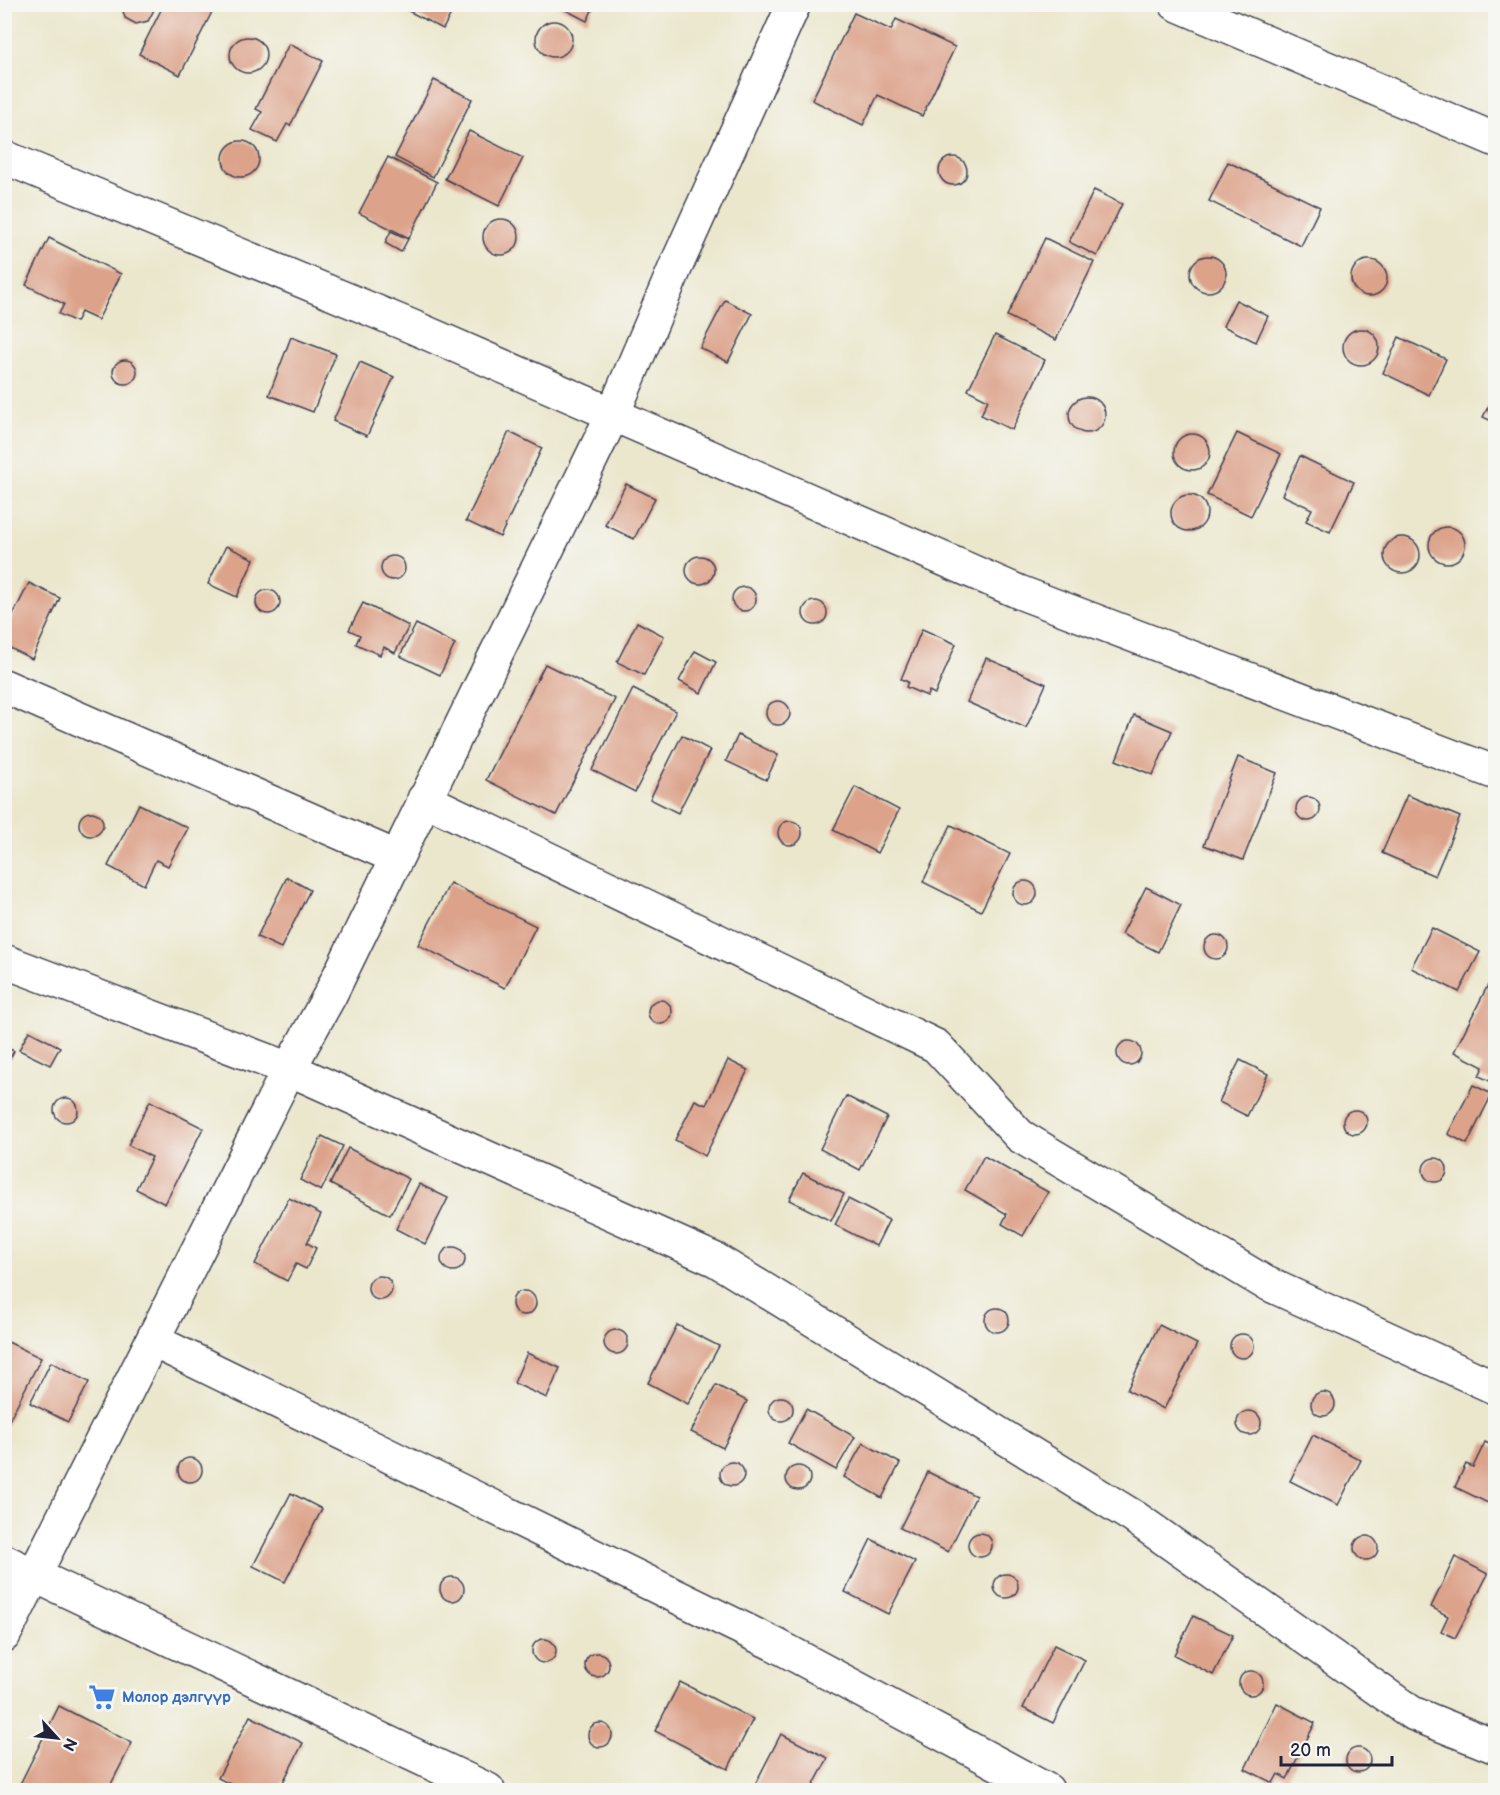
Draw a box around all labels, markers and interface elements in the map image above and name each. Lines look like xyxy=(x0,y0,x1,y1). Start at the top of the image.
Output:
supermarket icon: Молор дэлгүүр xyxy=(87,1682,117,1712)
place label: Молор дэлгүүр xyxy=(122,1688,231,1707)
north arrow xyxy=(27,1708,87,1768)
scale bar xyxy=(1281,1729,1392,1767)
text: N xyxy=(58,1734,80,1754)
text: 20 m xyxy=(1290,1740,1331,1761)

